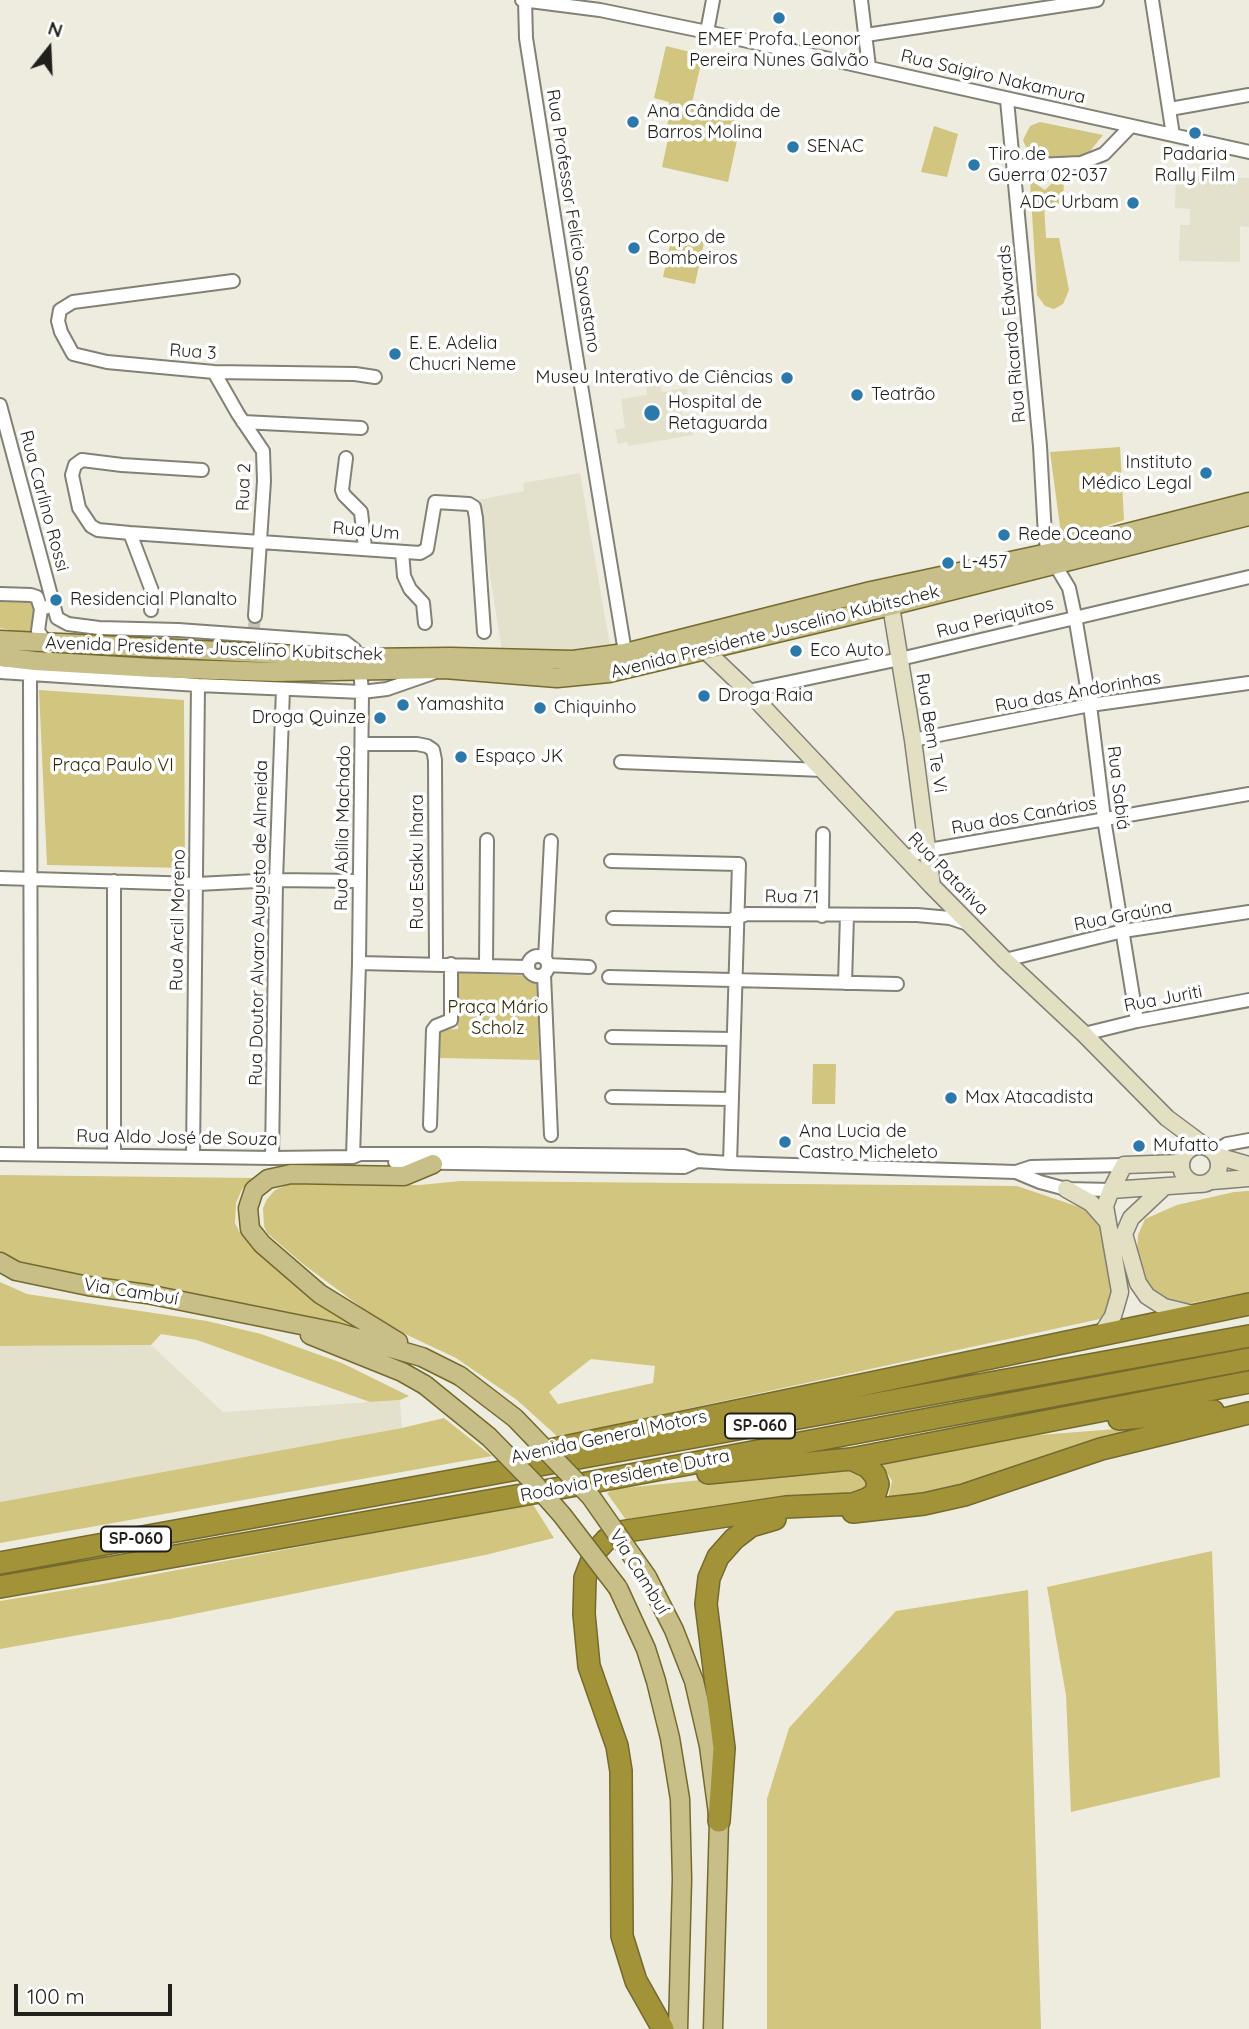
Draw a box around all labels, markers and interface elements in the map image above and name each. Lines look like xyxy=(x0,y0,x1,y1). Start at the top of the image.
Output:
marker: EMEF Profa. Leonor Pereira Nunes Galvão xyxy=(771,10,787,26)
north arrow xyxy=(14,14,84,84)
text: N xyxy=(45,15,66,43)
place label: EMEF Profa. Leonor Pereira Nunes Galvão xyxy=(689,29,869,72)
street label: Rua Saigiro Nakamura xyxy=(899,45,1087,109)
street label: Rua Professor Felício Savastano xyxy=(541,88,605,354)
place label: Ana Cândida de Barros Molina xyxy=(647,101,781,144)
marker: Ana Cândida de Barros Molina xyxy=(625,114,641,130)
marker: Padaria Rally Film xyxy=(1187,125,1203,141)
place label: SENAC xyxy=(807,136,864,158)
marker: SENAC xyxy=(785,139,801,155)
place label: Tiro de Guerra 02-037 xyxy=(988,144,1107,186)
place label: Padaria Rally Film xyxy=(1155,144,1235,186)
marker: Tiro de Guerra 02-037 xyxy=(966,157,982,173)
place label: ADC Urbam xyxy=(1020,192,1119,214)
marker: ADC Urbam xyxy=(1125,195,1141,211)
place label: Corpo de Bombeiros xyxy=(648,227,738,270)
marker: Corpo de Bombeiros xyxy=(626,240,642,256)
street label: Rua Ricardo Edwards xyxy=(993,244,1031,424)
place label: E. E. Adelia Chucri Neme xyxy=(409,333,516,376)
street label: Rua 3 xyxy=(169,340,217,364)
marker: E. E. Adelia Chucri Neme xyxy=(387,346,403,362)
place label: Museu Interativo de Ciências xyxy=(536,367,773,389)
marker: Museu Interativo de Ciências xyxy=(779,370,795,386)
place label: Teatrão xyxy=(871,384,935,406)
marker: Teatrão xyxy=(849,387,865,403)
place label: Hospital de Retaguarda xyxy=(668,392,768,434)
marker: Hospital de Retaguarda xyxy=(642,403,662,423)
street label: Rua Carlino Rossi xyxy=(15,428,73,574)
place label: Instituto Médico Legal xyxy=(1081,452,1192,494)
street label: Rua 2 xyxy=(232,463,256,511)
marker: Instituto Médico Legal xyxy=(1198,465,1214,481)
street label: Rua Um xyxy=(332,517,400,545)
place label: Rede Oceano xyxy=(1018,524,1132,546)
marker: Rede Oceano xyxy=(996,527,1012,543)
place label: L-457 xyxy=(962,552,1007,574)
marker: L-457 xyxy=(940,555,956,571)
street label: Avenida Presidente Juscelino Kubitschek xyxy=(608,581,942,683)
place label: Residencial Planalto xyxy=(70,589,237,611)
marker: Residencial Planalto xyxy=(48,592,64,608)
street label: Rua Periquitos xyxy=(934,593,1056,643)
street label: Avenida Presidente Juscelino Kubitschek xyxy=(45,632,383,666)
place label: Eco Auto xyxy=(810,640,884,662)
marker: Eco Auto xyxy=(788,643,804,659)
street label: Rua das Andorinhas xyxy=(994,667,1162,717)
street label: Rua Bem Te Vi xyxy=(911,672,951,794)
place label: Droga Raia xyxy=(718,685,813,707)
marker: Droga Raia xyxy=(696,688,712,704)
place label: Yamashita xyxy=(417,694,504,716)
marker: Yamashita xyxy=(395,697,411,713)
place label: Chiquinho xyxy=(554,697,636,719)
marker: Chiquinho xyxy=(532,700,548,716)
place label: Droga Quinze xyxy=(252,707,366,729)
marker: Droga Quinze xyxy=(372,710,388,726)
street label: Rua Abília Machado xyxy=(331,745,355,911)
street label: Rua Sabiá xyxy=(1102,745,1134,831)
place label: Espaço JK xyxy=(475,746,563,768)
marker: Espaço JK xyxy=(453,749,469,765)
park label: Praça Paulo VI xyxy=(52,755,174,777)
street label: Rua Doutor Alvaro Augusto de Almeida xyxy=(245,760,273,1086)
street label: Rua dos Canários xyxy=(950,793,1098,839)
street label: Rua Esaku Ihara xyxy=(407,794,429,930)
street label: Rua Patativa xyxy=(903,828,993,920)
street label: Rua Arcil Moreno xyxy=(166,849,190,991)
street label: Rua 71 xyxy=(764,886,820,908)
street label: Rua Graúna xyxy=(1072,896,1174,936)
street label: Rua Juriti xyxy=(1122,981,1204,1017)
park label: Praça Mário Scholz xyxy=(448,997,548,1040)
place label: Max Atacadista xyxy=(965,1087,1093,1109)
marker: Max Atacadista xyxy=(943,1090,959,1106)
place label: Ana Lucia de Castro Micheleto xyxy=(799,1121,938,1164)
street label: Rua Aldo José de Souza xyxy=(76,1125,278,1151)
marker: Ana Lucia de Castro Micheleto xyxy=(777,1134,793,1150)
place label: Mufatto xyxy=(1153,1135,1219,1157)
marker: Mufatto xyxy=(1131,1138,1147,1154)
street label: Via Cambuí xyxy=(82,1274,180,1310)
street label: Avenida General Motors xyxy=(509,1406,709,1468)
road number: SP-060 xyxy=(725,1414,795,1438)
street label: Rodovia Presidente Dutra xyxy=(518,1445,732,1507)
road number: SP-060 xyxy=(101,1526,171,1552)
street label: Via Cambuí xyxy=(604,1526,674,1618)
scale bar xyxy=(18,1969,175,2013)
text: 100 m xyxy=(27,1983,85,2009)

